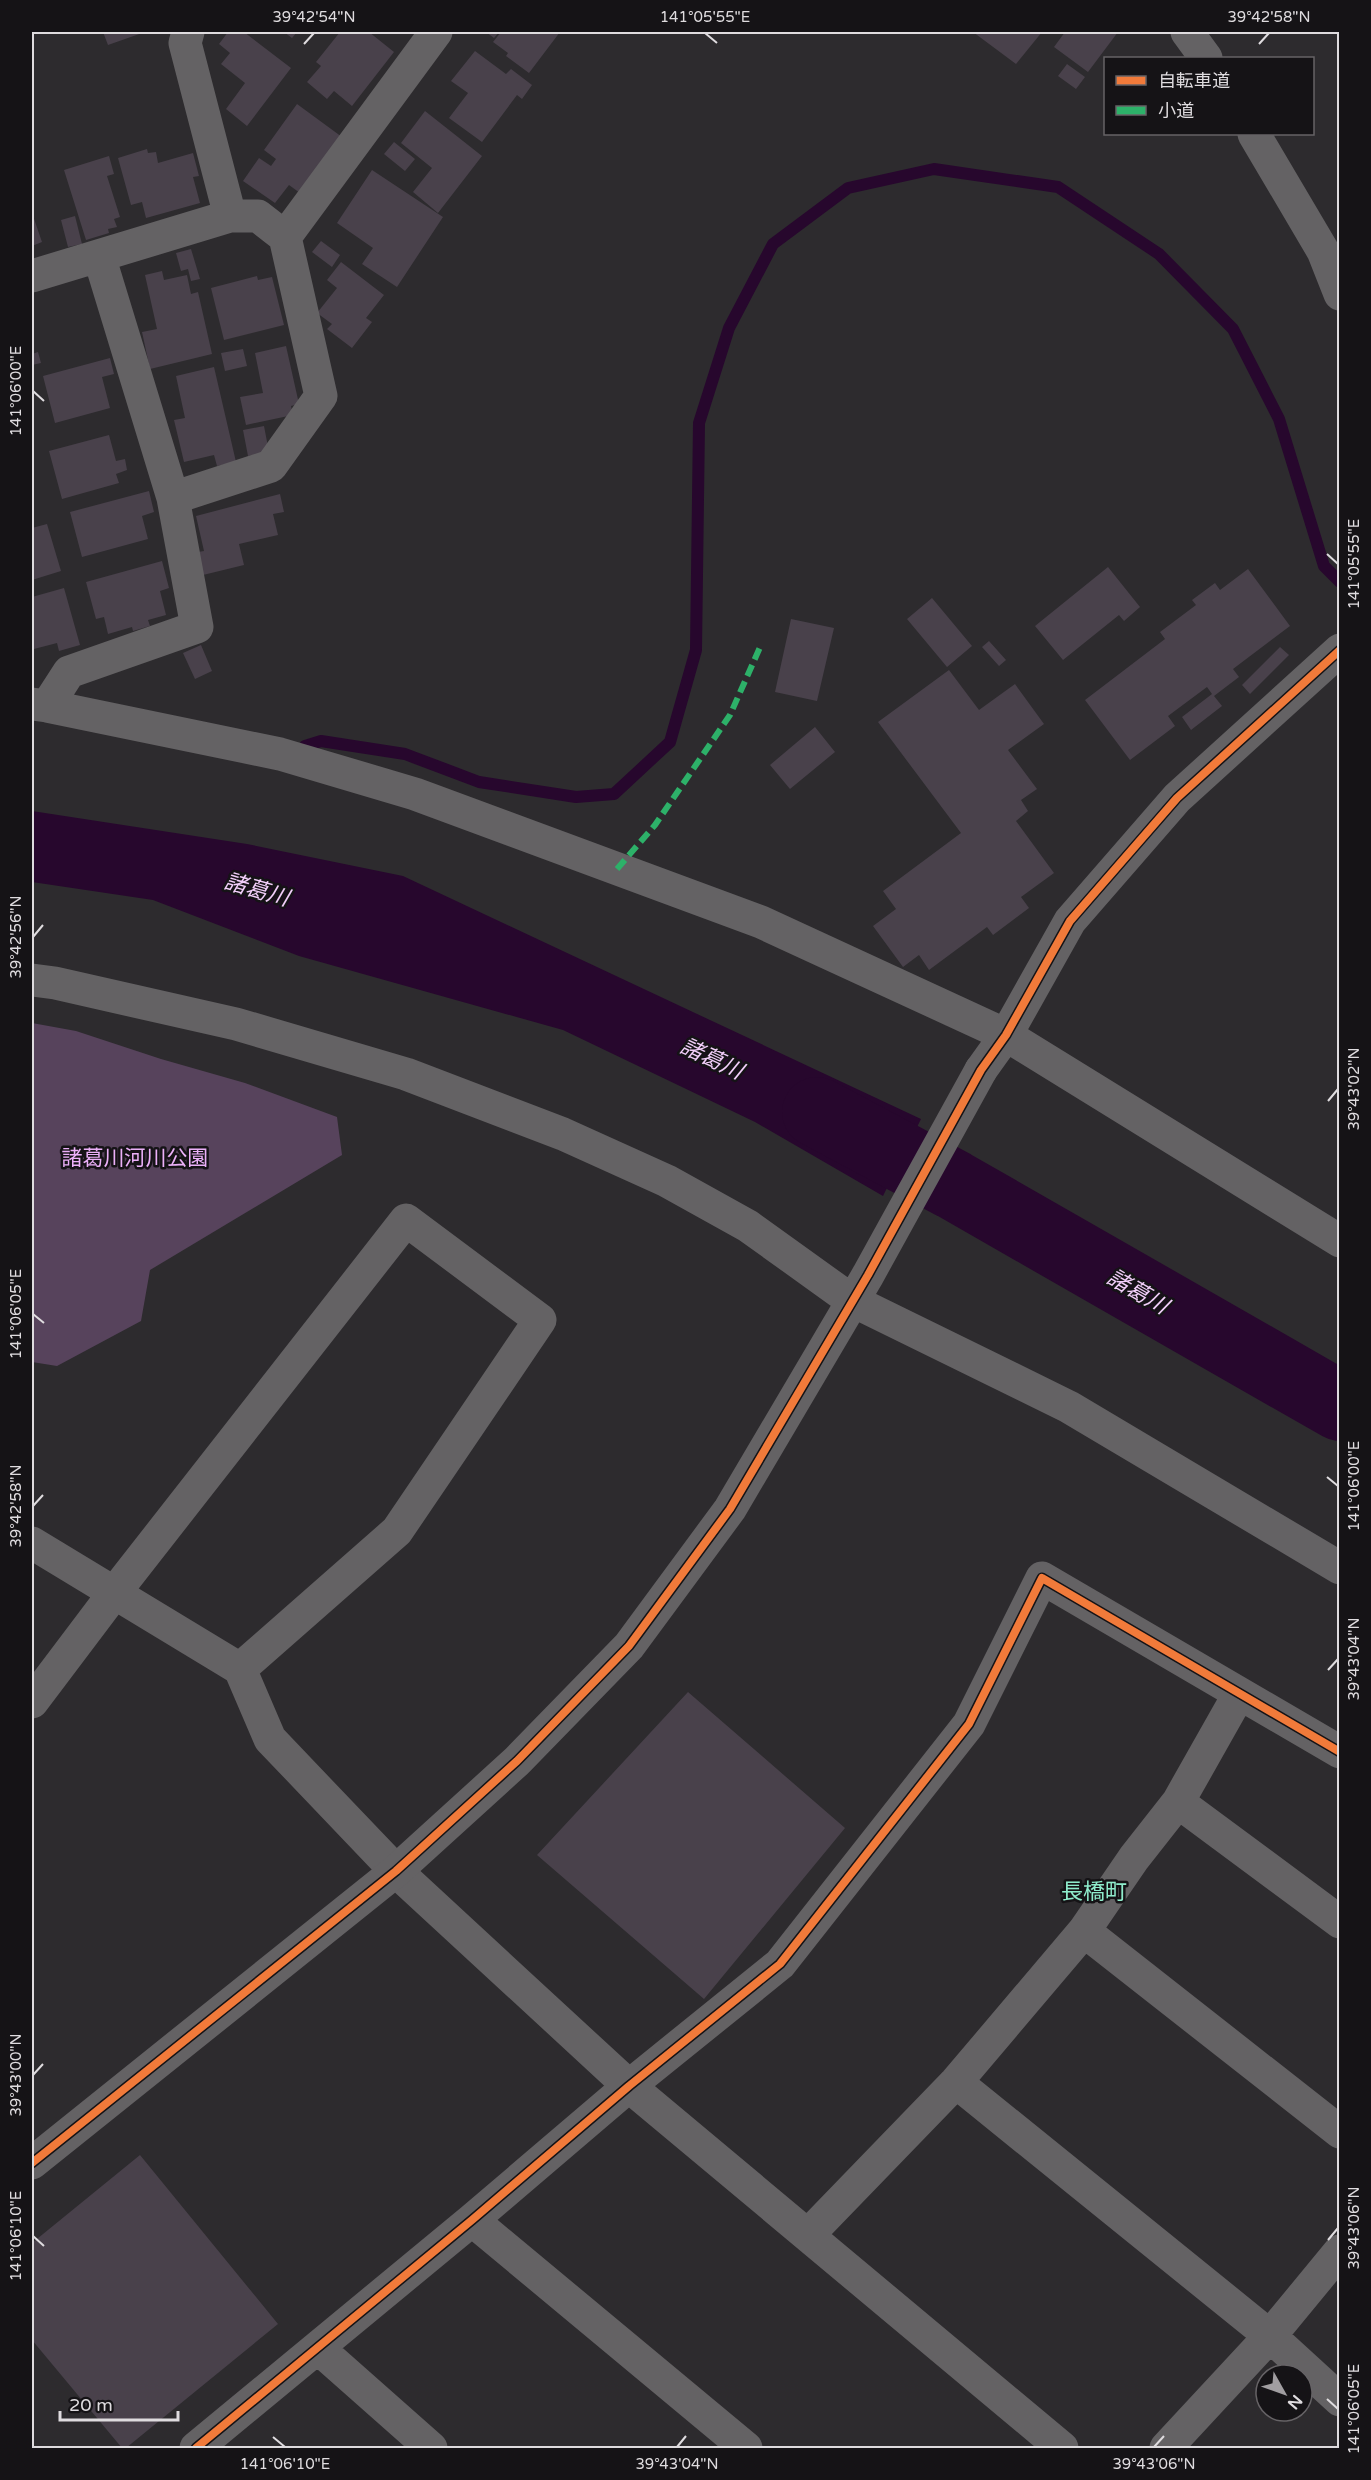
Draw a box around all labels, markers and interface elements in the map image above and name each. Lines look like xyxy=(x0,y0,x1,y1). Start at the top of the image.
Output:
text: 39°42'54"N xyxy=(272,8,356,26)
text: 141°05'55"E xyxy=(660,8,750,26)
text: 39°42'58"N xyxy=(1227,8,1311,26)
legend xyxy=(1104,57,1314,135)
text: 自転車道 xyxy=(1158,70,1230,92)
text: 小道 xyxy=(1158,100,1194,122)
text: 141°06'00"E xyxy=(7,346,25,436)
text: 141°05'55"E xyxy=(1345,519,1363,609)
water label: 諸葛川 xyxy=(221,868,294,912)
text: 39°42'56"N xyxy=(7,895,25,979)
water label: 諸葛川 xyxy=(676,1033,749,1085)
text: 39°43'02"N xyxy=(1345,1047,1363,1131)
park label: 諸葛川河川公園 xyxy=(62,1146,209,1171)
water label: 諸葛川 xyxy=(1102,1264,1174,1321)
text: 141°06'05"E xyxy=(7,1269,25,1359)
text: 141°06'00"E xyxy=(1345,1441,1363,1531)
text: 39°42'58"N xyxy=(7,1464,25,1548)
text: 39°43'04"N xyxy=(1345,1617,1363,1701)
district label: 長橋町 xyxy=(1061,1879,1127,1905)
text: 39°43'00"N xyxy=(7,2033,25,2117)
text: 39°43'06"N xyxy=(1345,2186,1363,2270)
text: 141°06'10"E xyxy=(7,2191,25,2281)
north arrow xyxy=(1254,2363,1314,2423)
text: 141°06'05"E xyxy=(1345,2364,1363,2454)
scale bar xyxy=(60,2384,178,2422)
text: N xyxy=(1283,2391,1307,2413)
text: 20 m xyxy=(69,2394,113,2416)
text: 141°06'10"E xyxy=(240,2455,330,2473)
text: 39°43'04"N xyxy=(635,2455,719,2473)
text: 39°43'06"N xyxy=(1112,2455,1196,2473)

